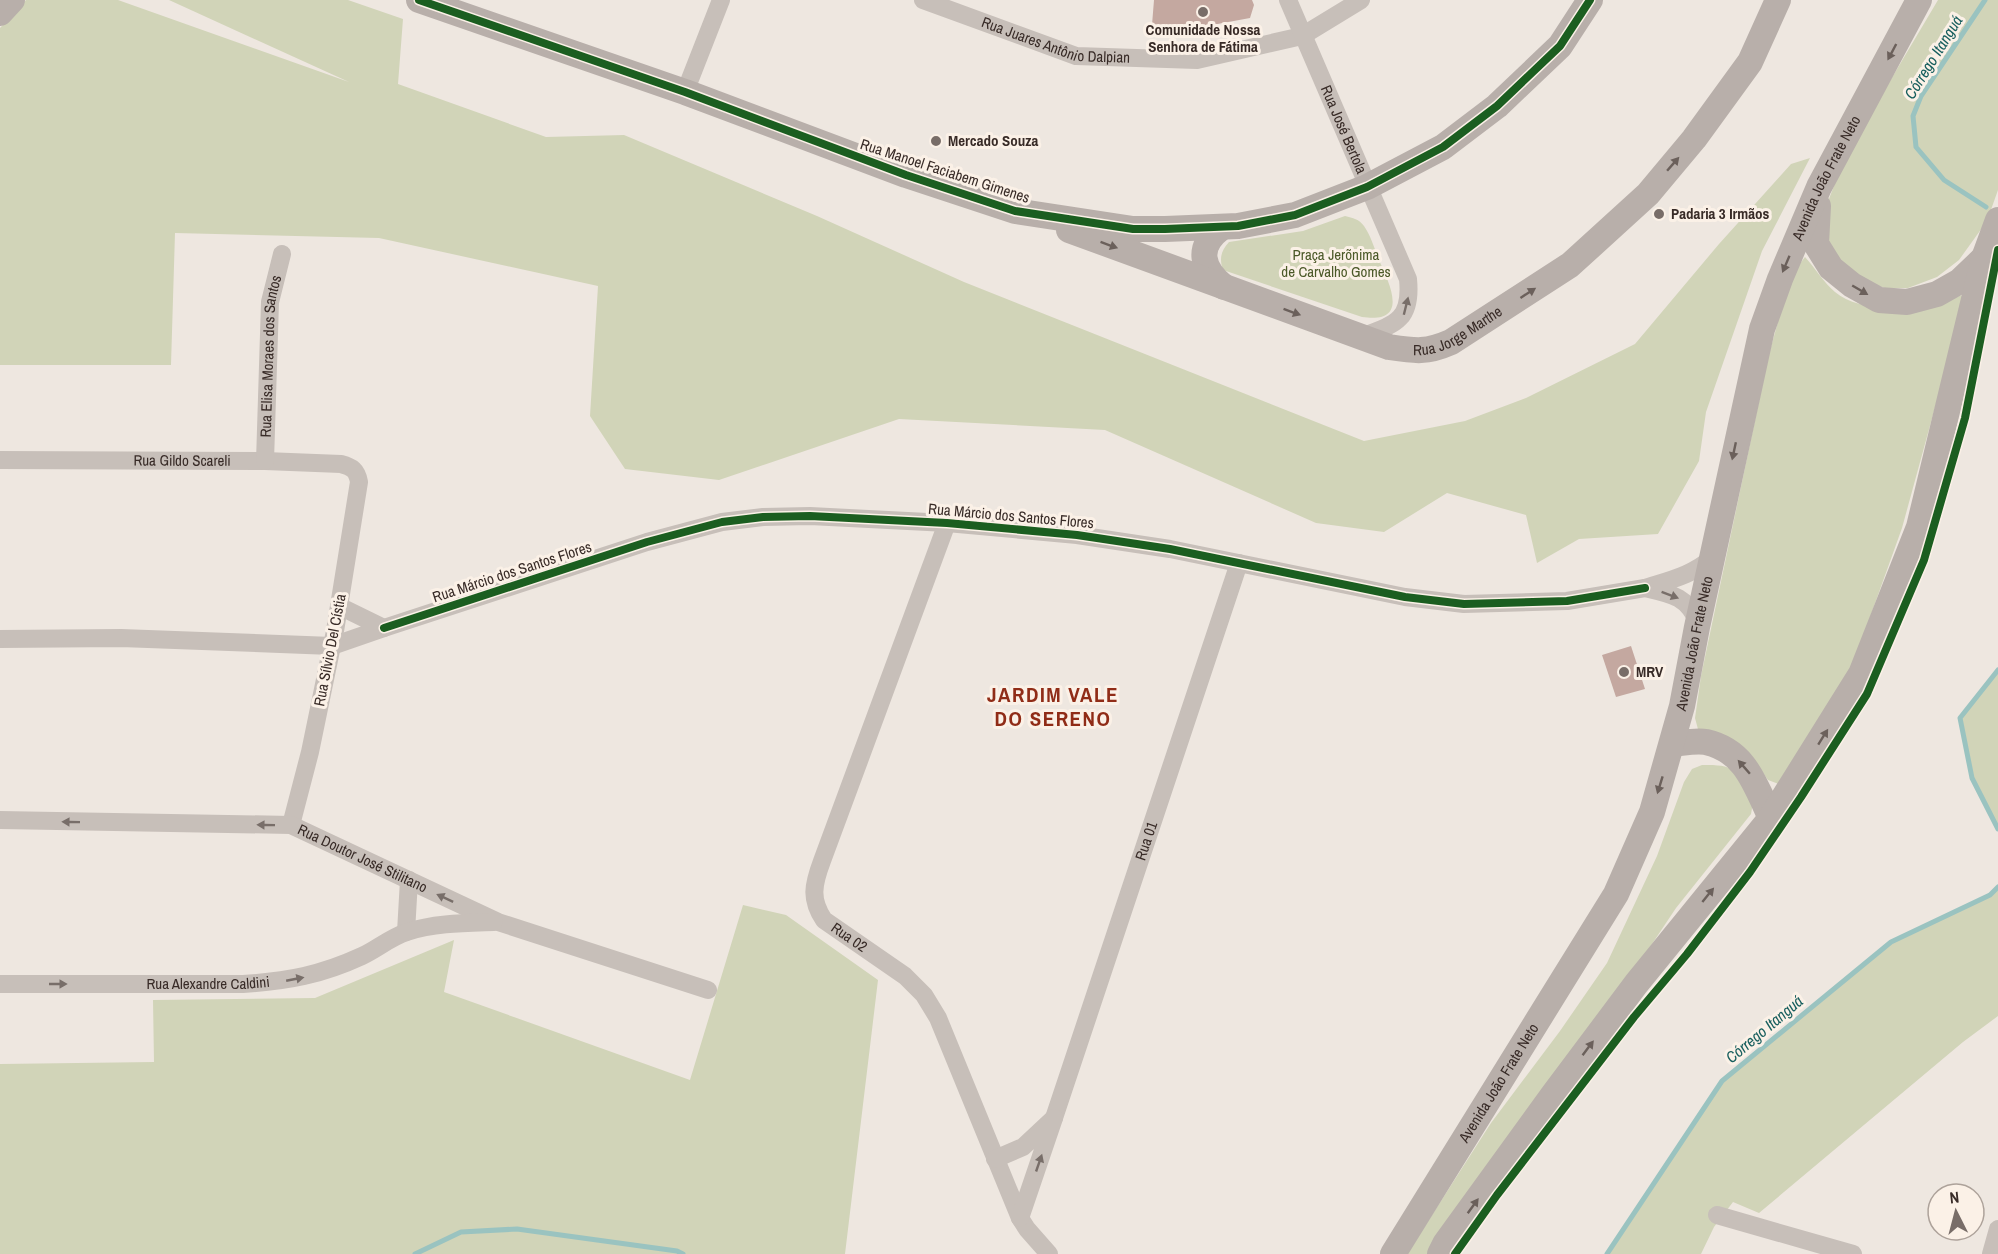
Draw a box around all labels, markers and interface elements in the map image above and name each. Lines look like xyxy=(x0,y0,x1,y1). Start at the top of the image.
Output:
marker: Comunidade Nossa Senhora de Fátima xyxy=(1196,5,1210,19)
street label: Rua Juares Antônio Dalpian xyxy=(979,11,1130,68)
water label: Córrego Itanguá xyxy=(1899,11,1967,103)
place label: Comunidade Nossa Senhora de Fátima xyxy=(1146,19,1261,57)
one-way arrow xyxy=(1887,43,1897,61)
street label: Rua José Bertola xyxy=(1316,82,1373,177)
street label: Avenida João Frate Neto xyxy=(1786,111,1865,244)
place label: Mercado Souza xyxy=(948,130,1038,151)
street label: Rua Manoel Faciabem Gimenes xyxy=(858,133,1033,208)
marker: Mercado Souza xyxy=(929,134,943,148)
one-way arrow xyxy=(1666,157,1679,172)
place label: Padaria 3 Irmãos xyxy=(1671,203,1770,224)
marker: Padaria 3 Irmãos xyxy=(1652,207,1666,221)
one-way arrow xyxy=(1100,241,1118,251)
park label: Praça Jerõnima de Carvalho Gomes xyxy=(1281,244,1391,282)
one-way arrow xyxy=(1781,255,1790,273)
street label: Rua Elisa Moraes dos Santos xyxy=(255,273,286,438)
one-way arrow xyxy=(1852,284,1869,294)
one-way arrow xyxy=(1520,288,1536,299)
one-way arrow xyxy=(1401,297,1411,315)
street label: Rua Jorge Marthe xyxy=(1413,301,1506,360)
one-way arrow xyxy=(1283,308,1301,318)
one-way arrow xyxy=(1729,442,1739,461)
street label: Rua Gildo Scareli xyxy=(133,450,231,471)
street label: Rua Márcio dos Santos Flores xyxy=(927,498,1095,533)
street label: Rua Márcio dos Santos Flores xyxy=(430,536,594,607)
street label: Avenida João Frate Neto xyxy=(1670,574,1718,714)
one-way arrow xyxy=(1661,590,1679,600)
street label: Rua Sílvio Del Cístia xyxy=(308,592,351,708)
place label: MRV xyxy=(1636,661,1664,682)
marker: MRV xyxy=(1617,665,1631,679)
district label: JARDIM VALE DO SERENO xyxy=(987,680,1119,733)
one-way arrow xyxy=(1817,729,1828,745)
one-way arrow xyxy=(1737,759,1751,774)
one-way arrow xyxy=(1655,776,1664,794)
one-way arrow xyxy=(62,817,81,826)
street label: Rua Doutor José Stilitano xyxy=(294,819,431,898)
street label: Rua 01 xyxy=(1130,819,1162,863)
one-way arrow xyxy=(257,820,276,830)
one-way arrow xyxy=(1702,887,1715,903)
one-way arrow xyxy=(437,893,454,902)
street label: Rua 02 xyxy=(827,917,872,957)
street label: Rua Alexandre Caldini xyxy=(146,971,271,994)
one-way arrow xyxy=(286,974,305,983)
one-way arrow xyxy=(49,979,68,989)
water label: Córrego Itanguá xyxy=(1721,990,1807,1068)
street label: Avenida João Frate Neto xyxy=(1453,1019,1543,1147)
one-way arrow xyxy=(1581,1041,1593,1056)
one-way arrow xyxy=(1034,1154,1044,1172)
north arrow xyxy=(1926,1182,1986,1242)
text: N xyxy=(1949,1186,1960,1209)
one-way arrow xyxy=(1467,1198,1479,1214)

